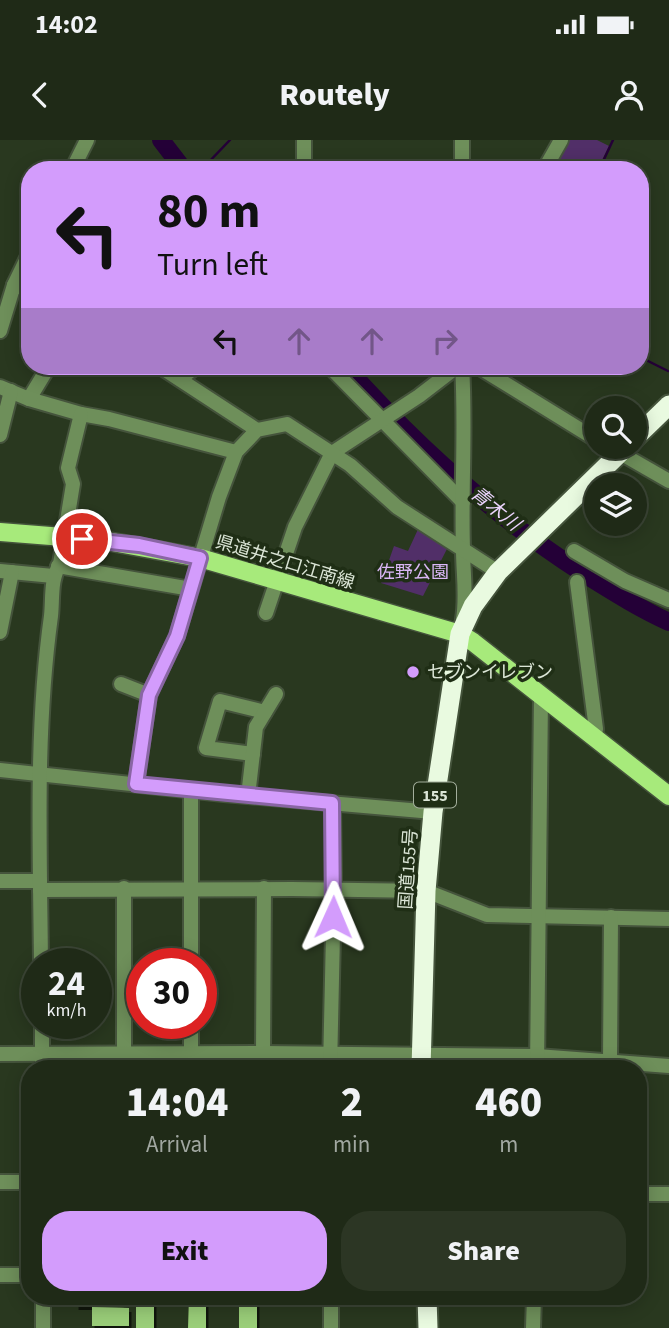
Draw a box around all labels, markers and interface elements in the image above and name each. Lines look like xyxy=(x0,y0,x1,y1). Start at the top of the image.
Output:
text: 14:02 xyxy=(35,6,98,43)
text: Routely xyxy=(279,72,390,118)
icon: back xyxy=(21,76,59,114)
icon: person xyxy=(610,76,648,114)
text: 80 m xyxy=(157,177,261,247)
icon: left xyxy=(42,189,133,280)
text: Turn left xyxy=(157,242,268,288)
icon: left xyxy=(207,322,245,360)
icon: ahead xyxy=(280,322,318,360)
icon: ahead xyxy=(353,322,391,360)
icon: right xyxy=(426,322,464,360)
map controls xyxy=(584,396,647,536)
button: search xyxy=(584,396,647,459)
button: layers xyxy=(584,473,647,536)
water label: 青木川 xyxy=(464,481,527,539)
pin xyxy=(52,509,112,569)
icon: arrive xyxy=(63,520,101,558)
street label: 県道井之口江南線 xyxy=(212,529,357,595)
park label: 佐野公園 xyxy=(377,560,449,585)
place label: セブンイレブン xyxy=(427,660,553,685)
marker: セブンイレブン xyxy=(405,664,421,680)
road number: 155 xyxy=(414,782,456,808)
street label: 国道155号 xyxy=(393,828,424,910)
position arrow xyxy=(296,880,370,954)
speed limit sign: 30 xyxy=(126,948,217,1039)
text: 24 xyxy=(48,959,85,1009)
text: km/h xyxy=(47,998,86,1023)
text: 14:04 xyxy=(126,1073,228,1133)
text: 2 xyxy=(340,1073,363,1133)
text: 460 xyxy=(475,1073,542,1133)
text: Arrival xyxy=(146,1128,208,1161)
text: min xyxy=(333,1128,370,1161)
text: m xyxy=(499,1128,518,1161)
button: Exit xyxy=(42,1211,327,1291)
button: Share xyxy=(341,1211,626,1291)

